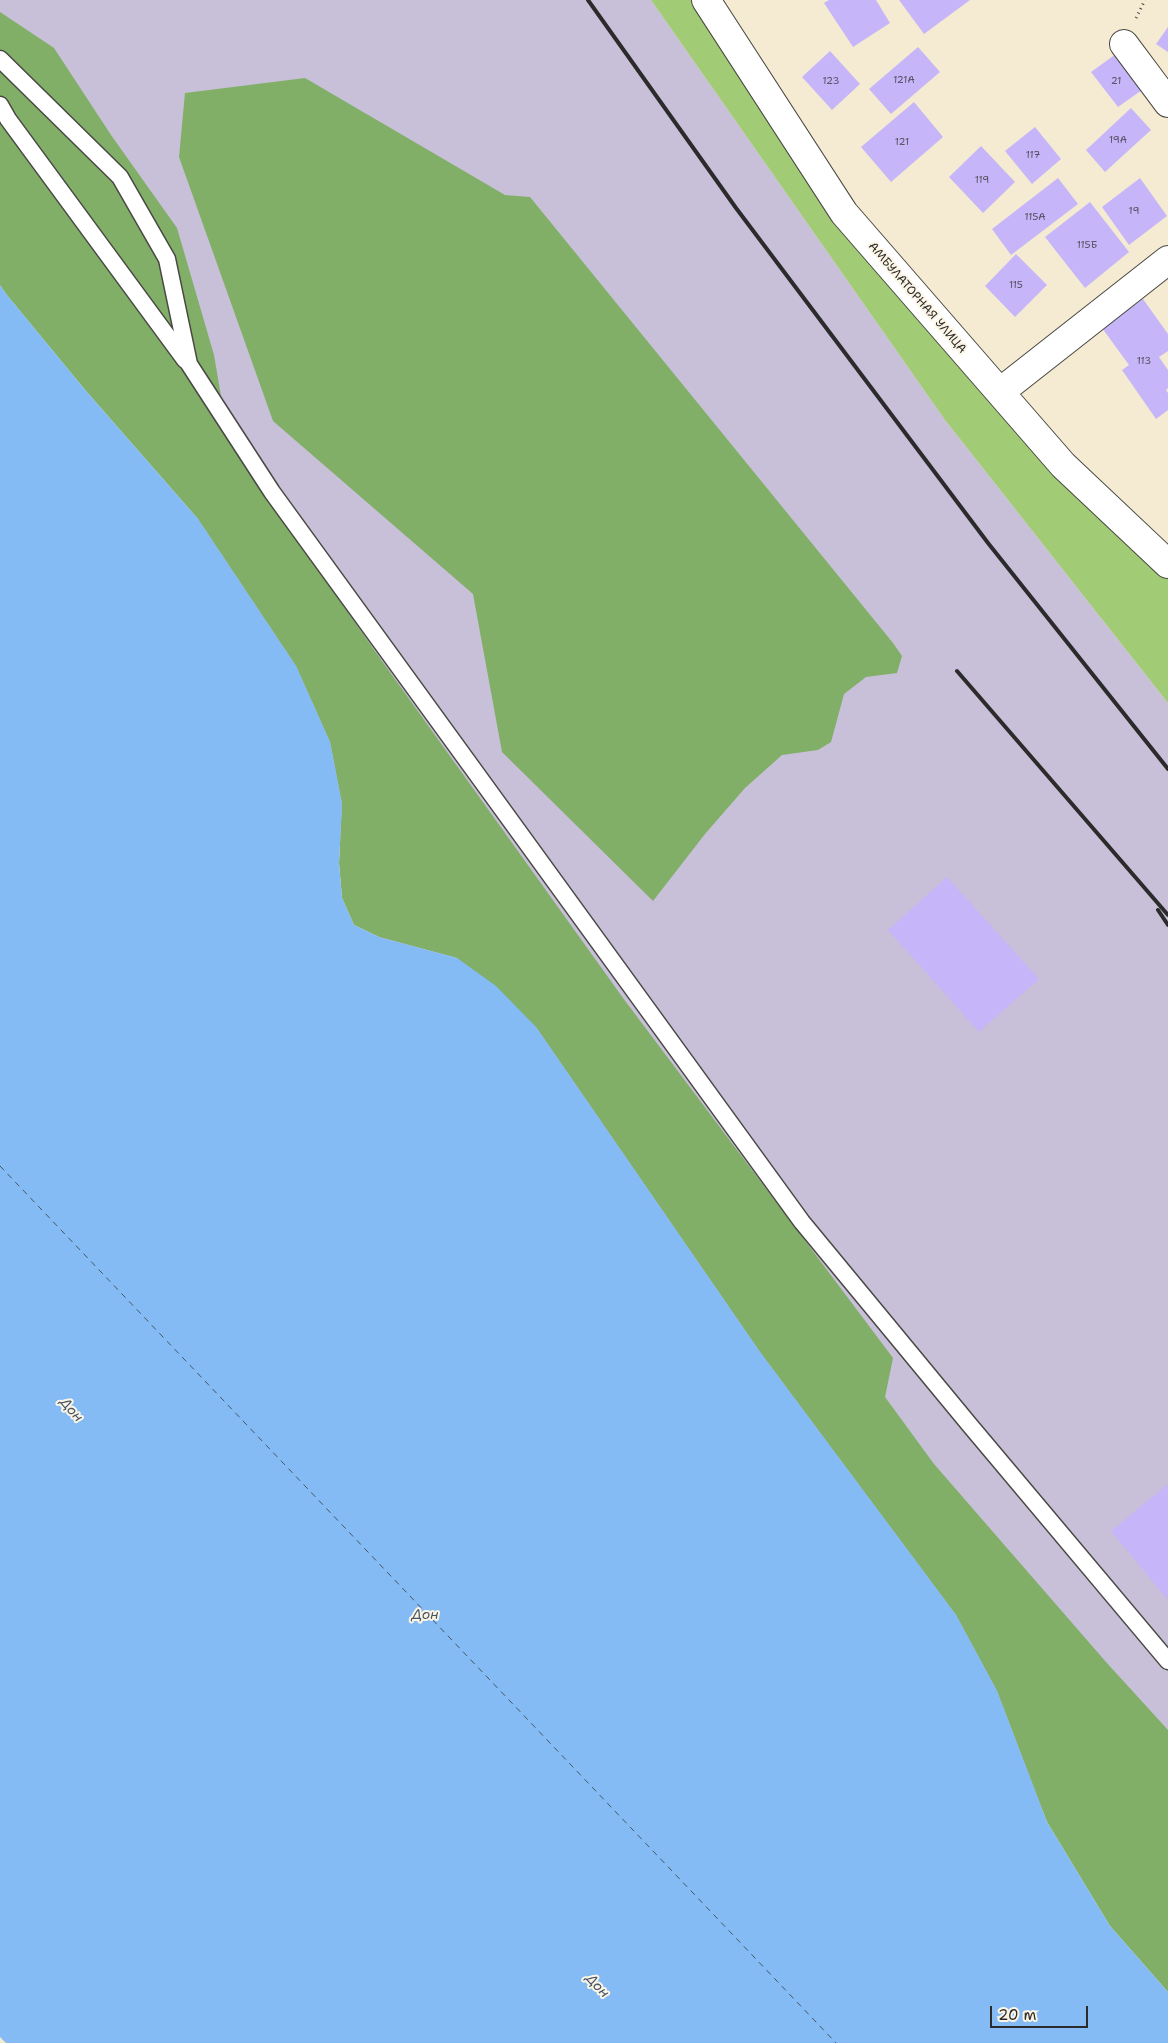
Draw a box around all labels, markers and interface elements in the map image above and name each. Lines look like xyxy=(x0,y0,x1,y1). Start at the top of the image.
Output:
house number: 121А xyxy=(893,74,915,86)
house number: 123 xyxy=(822,75,840,87)
house number: 21 xyxy=(1111,75,1121,87)
house number: 19А xyxy=(1109,134,1127,146)
house number: 121 xyxy=(895,136,909,148)
house number: 117 xyxy=(1026,149,1040,161)
house number: 119 xyxy=(975,174,989,186)
house number: 19 xyxy=(1129,205,1139,217)
house number: 115А xyxy=(1024,211,1046,223)
house number: 115Б xyxy=(1077,239,1097,251)
street label: АМБУЛАТОРНАЯ УЛИЦА xyxy=(865,240,969,356)
house number: 115 xyxy=(1009,279,1023,291)
house number: 113 xyxy=(1137,355,1151,367)
water label: Дон xyxy=(56,1394,86,1426)
water label: Дон xyxy=(412,1607,438,1623)
water label: Дон xyxy=(582,1970,612,2002)
scale bar xyxy=(993,1996,1090,2028)
text: 20 m xyxy=(998,2005,1037,2025)

